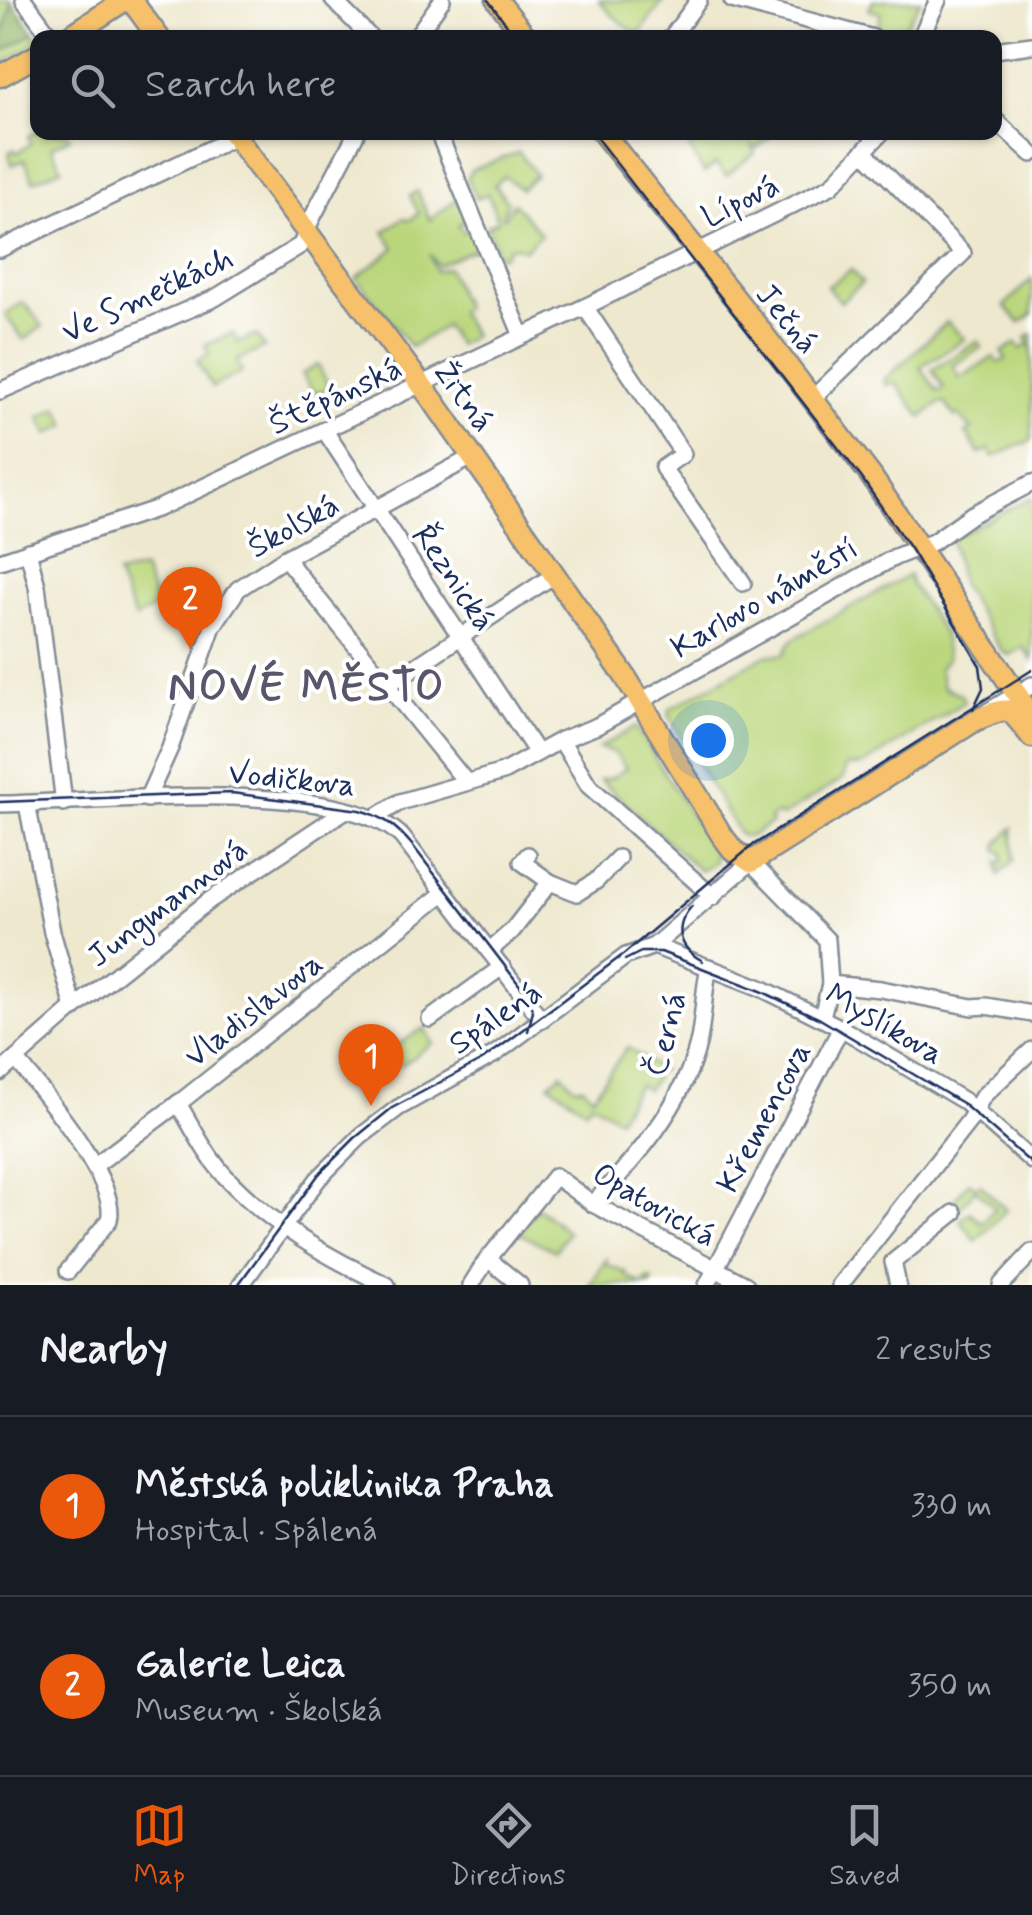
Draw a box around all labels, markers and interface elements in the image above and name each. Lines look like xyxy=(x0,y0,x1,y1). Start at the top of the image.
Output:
search box xyxy=(30,30,1002,140)
icon: search xyxy=(65,58,120,113)
text: Search here xyxy=(145,61,336,110)
street label: Lípová xyxy=(695,165,787,239)
street label: Ve Smečkách xyxy=(55,238,240,354)
street label: Ječná xyxy=(745,275,828,363)
street label: Štěpánská xyxy=(263,348,409,446)
street label: Žitná xyxy=(424,353,503,441)
street label: Školská xyxy=(241,485,347,569)
street label: Řeznická xyxy=(402,516,504,640)
street label: Karlovo náměstí xyxy=(664,528,866,669)
pin: 2 xyxy=(158,566,222,649)
district label: NOVÉ MĚSTO xyxy=(168,659,446,716)
your location xyxy=(683,715,734,766)
street label: Vodičkova xyxy=(226,752,357,808)
street label: Jungmannová xyxy=(79,830,258,979)
street label: Vladislavova xyxy=(176,943,332,1078)
street label: Spálená xyxy=(441,972,551,1065)
street label: Myslíkova xyxy=(817,974,951,1075)
street label: Černá xyxy=(636,988,698,1081)
pin: 1 xyxy=(338,1024,404,1106)
street label: Křemencova xyxy=(708,1035,822,1200)
street label: Opatovická xyxy=(584,1153,724,1258)
text: Nearby xyxy=(40,1323,168,1378)
text: 2 results xyxy=(875,1329,992,1371)
text: Městská poliklinika Praha xyxy=(135,1461,554,1510)
text: 1 xyxy=(65,1485,80,1527)
text: 330 m xyxy=(911,1485,992,1527)
text: Hospital · Spálená xyxy=(135,1510,378,1552)
text: Galerie Leica xyxy=(135,1641,346,1690)
text: 2 xyxy=(65,1665,80,1707)
text: 350 m xyxy=(907,1665,992,1707)
text: Museum · Školská xyxy=(135,1690,382,1732)
tab: Map xyxy=(132,1798,187,1895)
tab: Directions xyxy=(451,1798,566,1895)
tab: Saved xyxy=(829,1798,900,1895)

